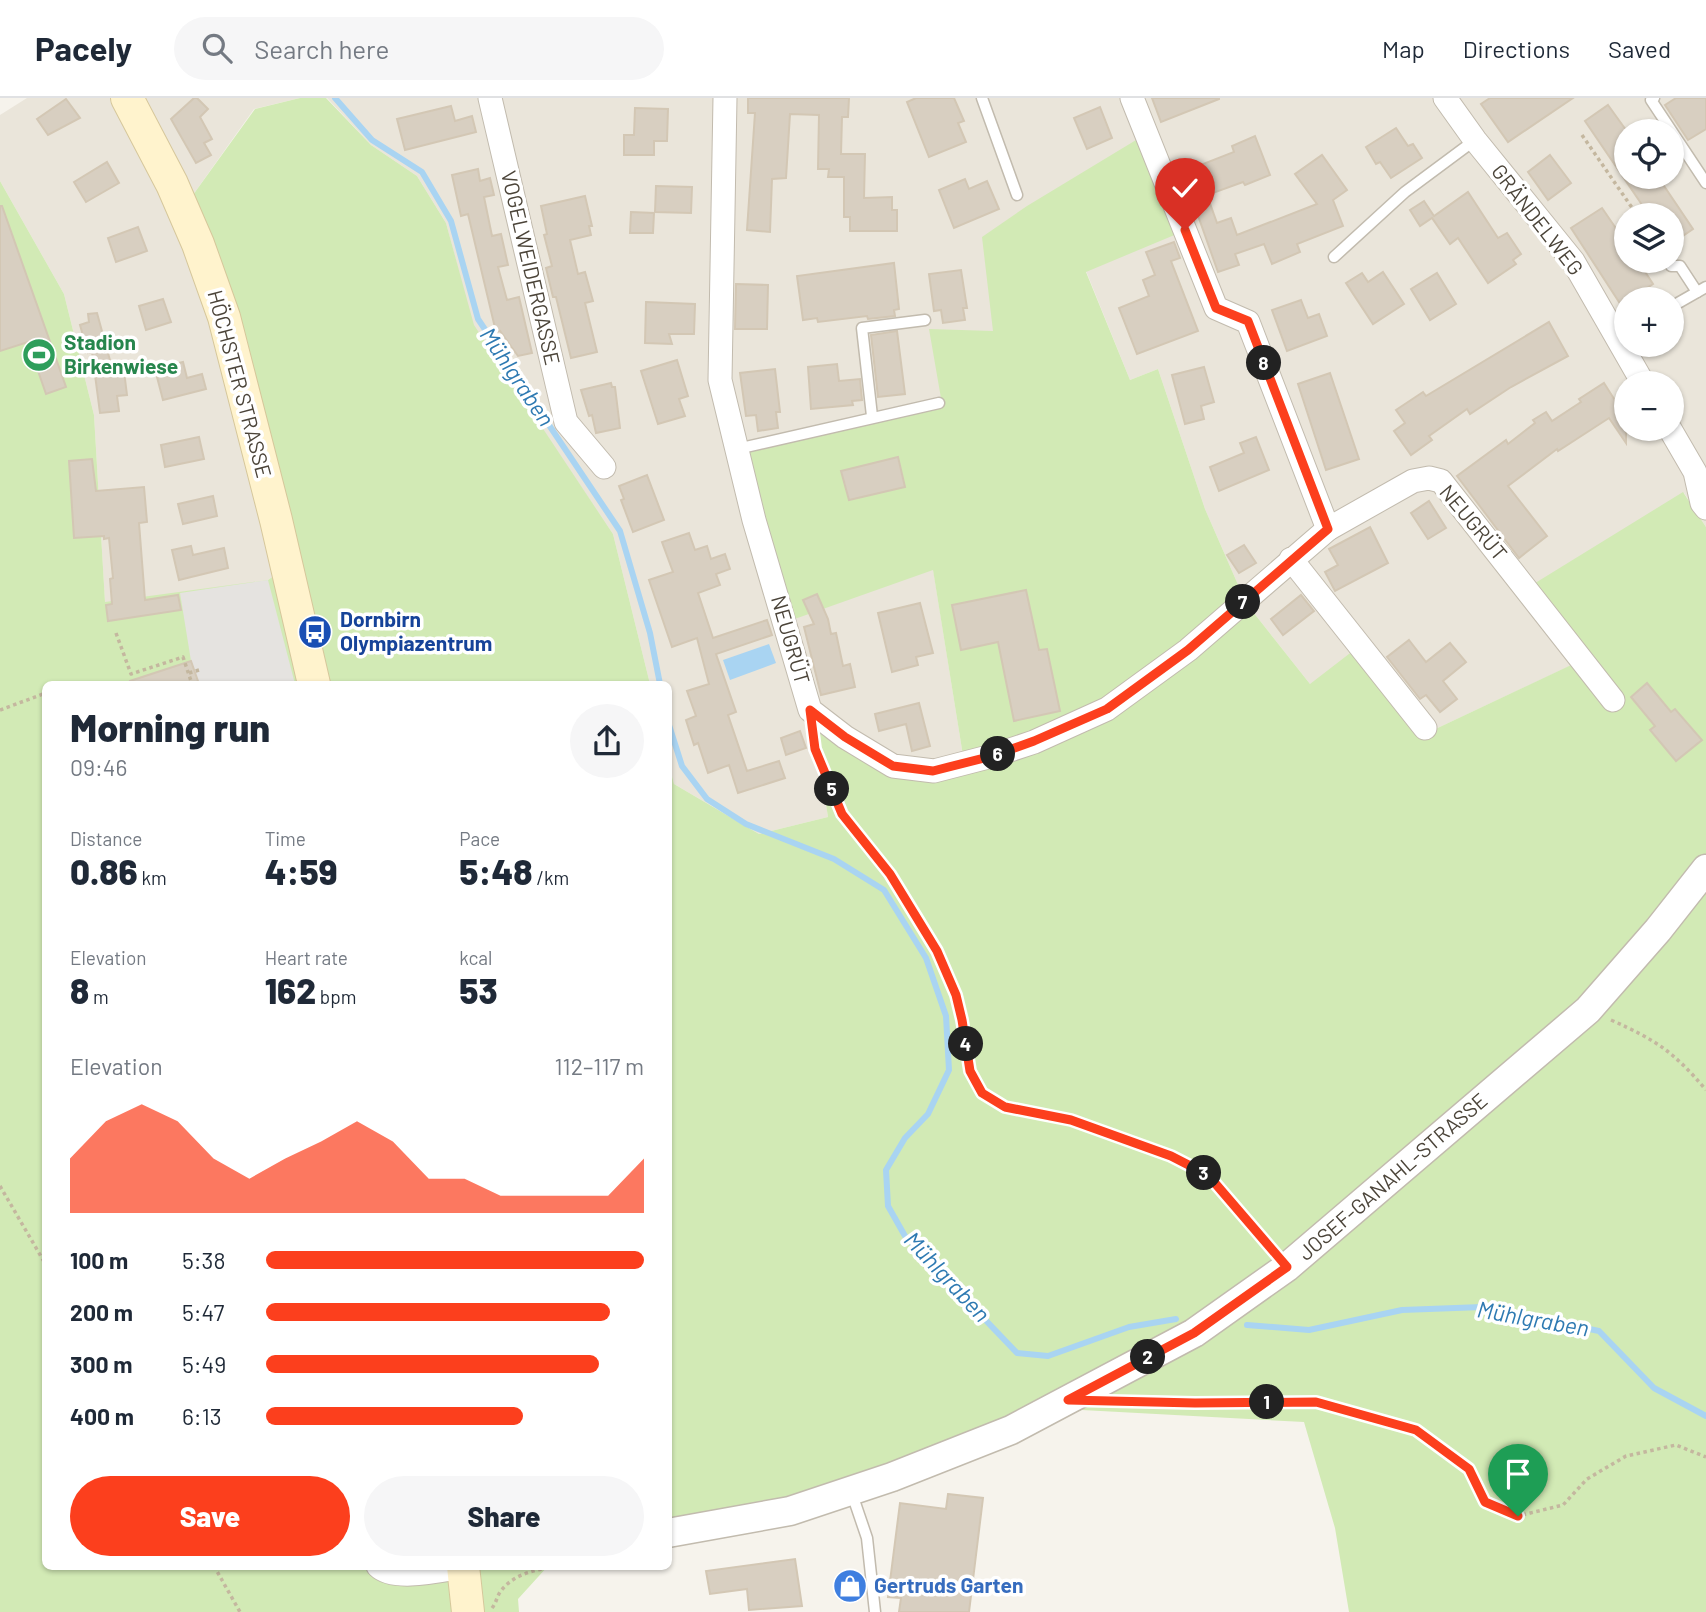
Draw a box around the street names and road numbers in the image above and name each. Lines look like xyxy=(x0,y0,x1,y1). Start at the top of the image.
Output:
street label: GRÄNDELWEG xyxy=(1487,159,1589,280)
street label: VOGELWEIDERGASSE xyxy=(497,168,566,367)
street label: HÖCHSTER STRASSE xyxy=(203,287,278,480)
street label: NEUGRÜT xyxy=(1435,479,1513,565)
street label: NEUGRÜT xyxy=(767,592,816,687)
street label: JOSEF-GANAHL-STRASSE xyxy=(1292,1087,1492,1265)

